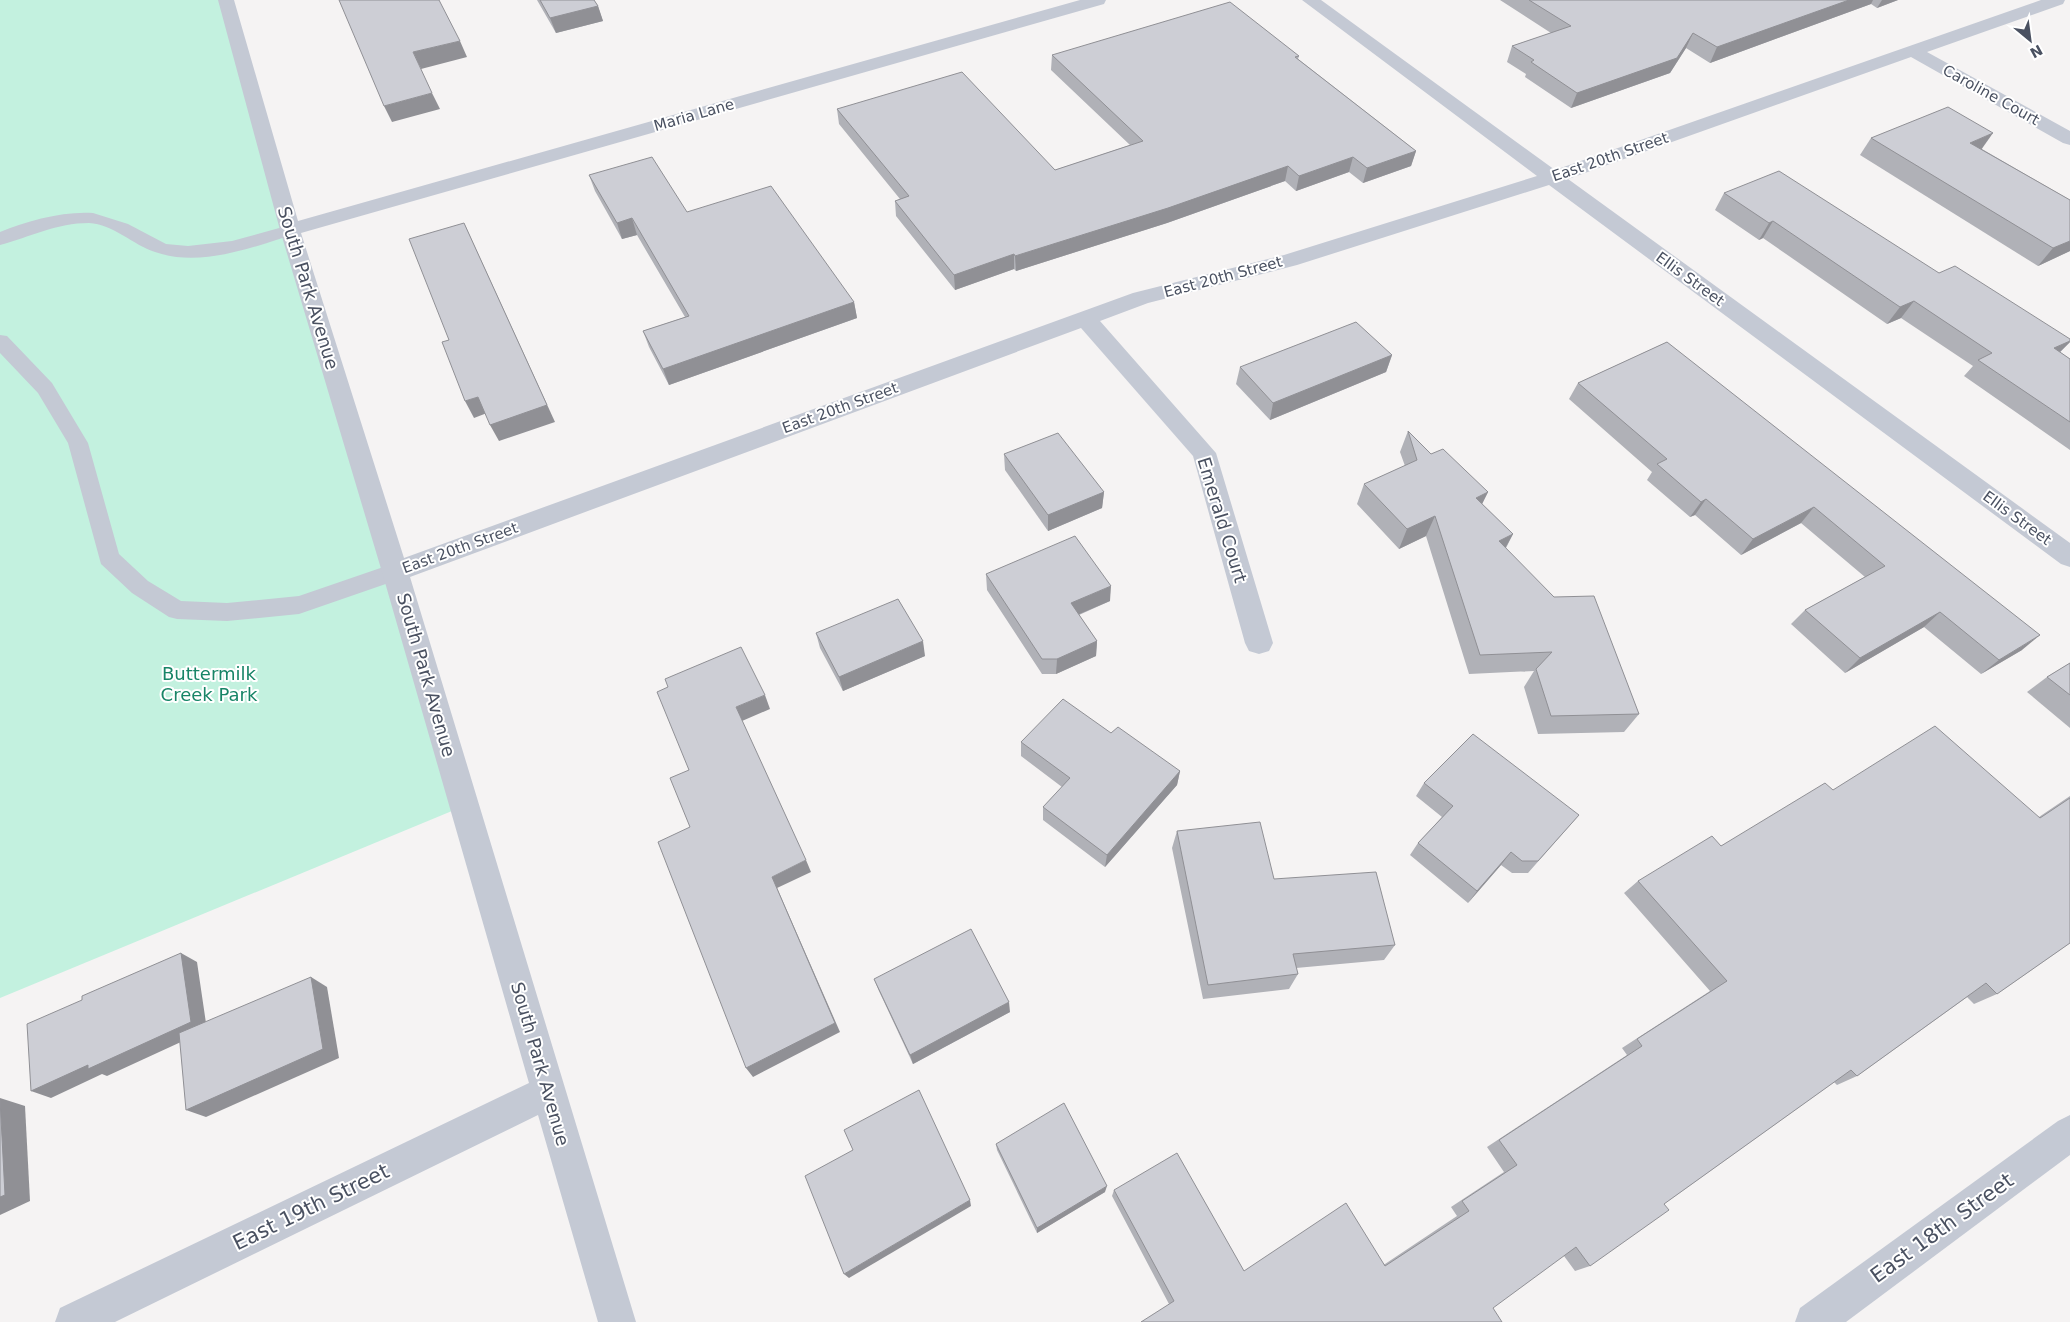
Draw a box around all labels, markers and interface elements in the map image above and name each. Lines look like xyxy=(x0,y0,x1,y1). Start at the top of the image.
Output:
north arrow xyxy=(2005,15,2055,65)
text: N xyxy=(2027,42,2045,61)
street label: Caroline Court xyxy=(1940,61,2043,129)
street label: Maria Lane xyxy=(652,95,736,135)
street label: East 20th Street xyxy=(1549,129,1671,185)
street label: South Park Avenue xyxy=(274,204,343,372)
street label: Ellis Street xyxy=(1652,248,1728,310)
street label: East 20th Street xyxy=(1162,252,1284,301)
street label: East 20th Street xyxy=(780,379,900,437)
street label: Emerald Court xyxy=(1193,455,1252,585)
street label: Ellis Street xyxy=(1979,487,2055,549)
street label: East 20th Street xyxy=(400,519,520,577)
street label: South Park Avenue xyxy=(393,590,460,759)
park label: Buttermilk Creek Park xyxy=(161,663,258,705)
street label: South Park Avenue xyxy=(507,979,574,1148)
street label: East 19th Street xyxy=(229,1159,393,1255)
street label: East 18th Street xyxy=(1866,1168,2018,1288)

